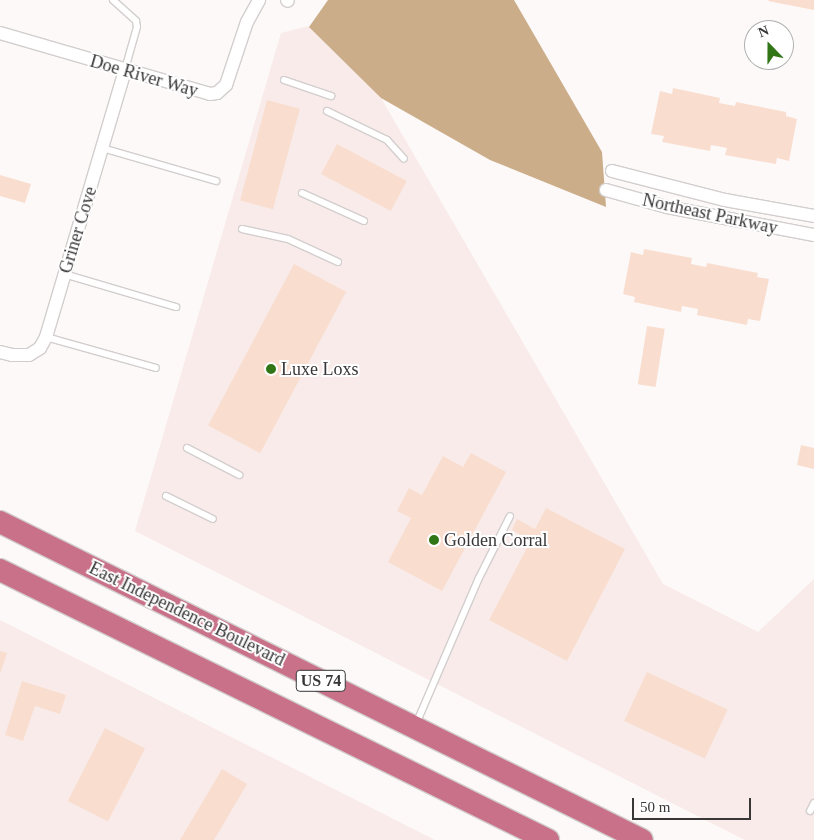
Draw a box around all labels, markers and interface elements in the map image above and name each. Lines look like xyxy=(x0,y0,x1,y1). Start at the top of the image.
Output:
north arrow xyxy=(744,20,794,70)
text: N xyxy=(756,23,771,40)
street label: Doe River Way xyxy=(87,50,201,102)
street label: Griner Cove xyxy=(55,184,101,276)
street label: Northeast Parkway xyxy=(641,189,779,239)
place label: Luxe Loxs xyxy=(281,358,358,380)
marker: Luxe Loxs xyxy=(265,363,277,375)
place label: Golden Corral xyxy=(444,529,547,551)
marker: Golden Corral xyxy=(428,534,440,546)
street label: East Independence Boulevard xyxy=(86,557,288,671)
road number: US 74 xyxy=(295,668,347,694)
scale bar xyxy=(634,788,753,820)
text: 50 m xyxy=(640,799,670,815)

